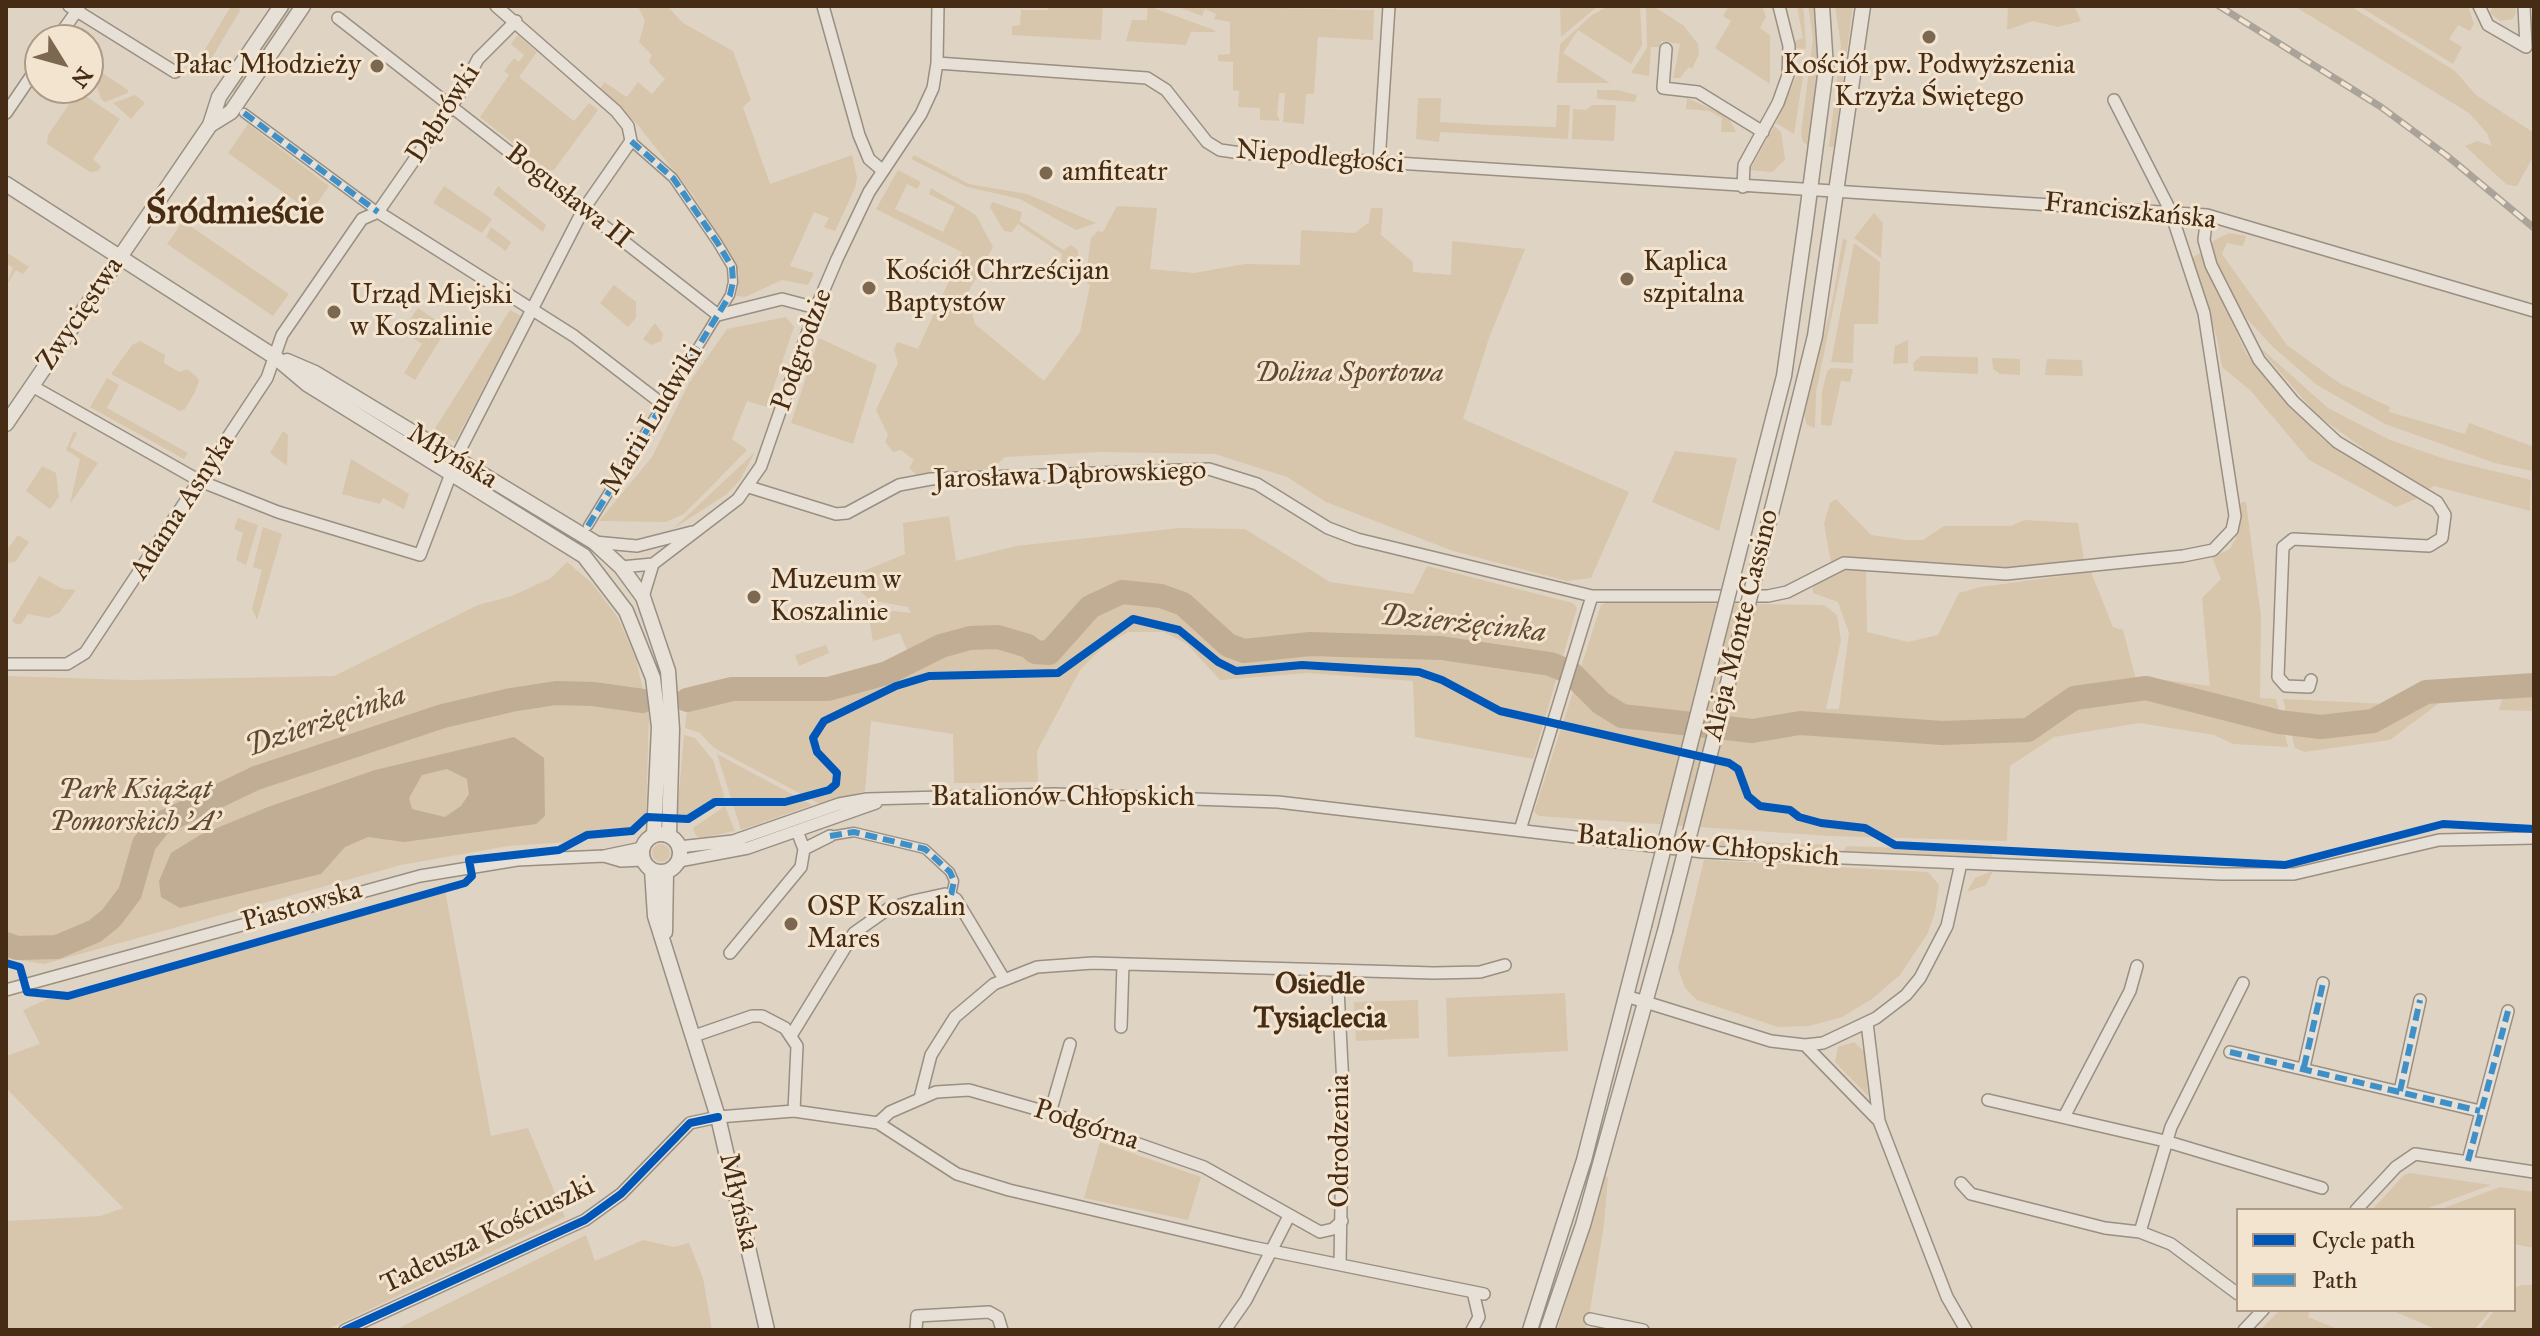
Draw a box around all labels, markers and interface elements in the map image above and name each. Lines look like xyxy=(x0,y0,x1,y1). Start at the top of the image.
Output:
north arrow xyxy=(24,24,104,104)
marker: Kościół pw. Podwyższenia Krzyża Świętego xyxy=(1920,28,1938,46)
place label: Pałac Młodzieży xyxy=(174,49,361,83)
place label: Kościół pw. Podwyższenia Krzyża Świętego xyxy=(1783,49,2075,115)
marker: Pałac Młodzieży xyxy=(368,57,386,75)
street label: Dąbrówki xyxy=(400,58,488,170)
text: N xyxy=(66,62,98,93)
street label: Niepodległości xyxy=(1234,134,1406,182)
street label: Bogusława II xyxy=(498,137,638,257)
place label: amfiteatr xyxy=(1062,156,1167,190)
marker: amfiteatr xyxy=(1037,164,1055,182)
street label: Franciszkańska xyxy=(2042,186,2218,238)
district label: Śródmieście xyxy=(146,192,324,236)
place label: Kaplica szpitalna xyxy=(1643,246,1744,312)
street label: Zwycięstwa xyxy=(31,251,131,377)
place label: Kościół Chrześcijan Baptystów xyxy=(885,255,1109,321)
marker: Kaplica szpitalna xyxy=(1618,270,1636,288)
place label: Urząd Miejski w Koszalinie xyxy=(350,279,513,345)
marker: Kościół Chrześcijan Baptystów xyxy=(860,279,878,297)
street label: Podgrodzie xyxy=(765,284,841,416)
marker: Urząd Miejski w Koszalinie xyxy=(325,303,343,321)
street label: Marii Ludwiki xyxy=(595,339,711,501)
park label: Dolina Sportowa xyxy=(1255,357,1443,391)
street label: Młyńska xyxy=(401,417,503,497)
street label: Adama Asnyka xyxy=(123,428,243,586)
street label: Jarosława Dąbrowskiego xyxy=(933,454,1207,498)
street label: Aleja Monte Cassino xyxy=(1697,506,1787,744)
place label: Muzeum w Koszalinie xyxy=(770,564,901,630)
marker: Muzeum w Koszalinie xyxy=(745,588,763,606)
water label: Dzierżęcinka xyxy=(1378,598,1548,652)
water label: Dzierżęcinka xyxy=(241,678,411,766)
park label: Park Książąt Pomorskich 'A' xyxy=(50,774,220,840)
street label: Batalionów Chłopskich xyxy=(931,781,1195,815)
street label: Batalionów Chłopskich xyxy=(1575,819,1841,875)
street label: Piastowska xyxy=(238,874,366,940)
place label: OSP Koszalin Mares xyxy=(807,891,966,957)
marker: OSP Koszalin Mares xyxy=(782,915,800,933)
district label: Osiedle Tysiąclecia xyxy=(1253,968,1387,1038)
street label: Odrodzenia xyxy=(1324,1074,1358,1208)
street label: Podgórna xyxy=(1029,1093,1143,1159)
street label: Młyńska xyxy=(710,1150,766,1254)
street label: Tadeusza Kościuszki xyxy=(376,1170,600,1302)
legend xyxy=(2236,1208,2516,1312)
text: Cycle path xyxy=(2312,1225,2415,1255)
text: Path xyxy=(2312,1265,2357,1295)

